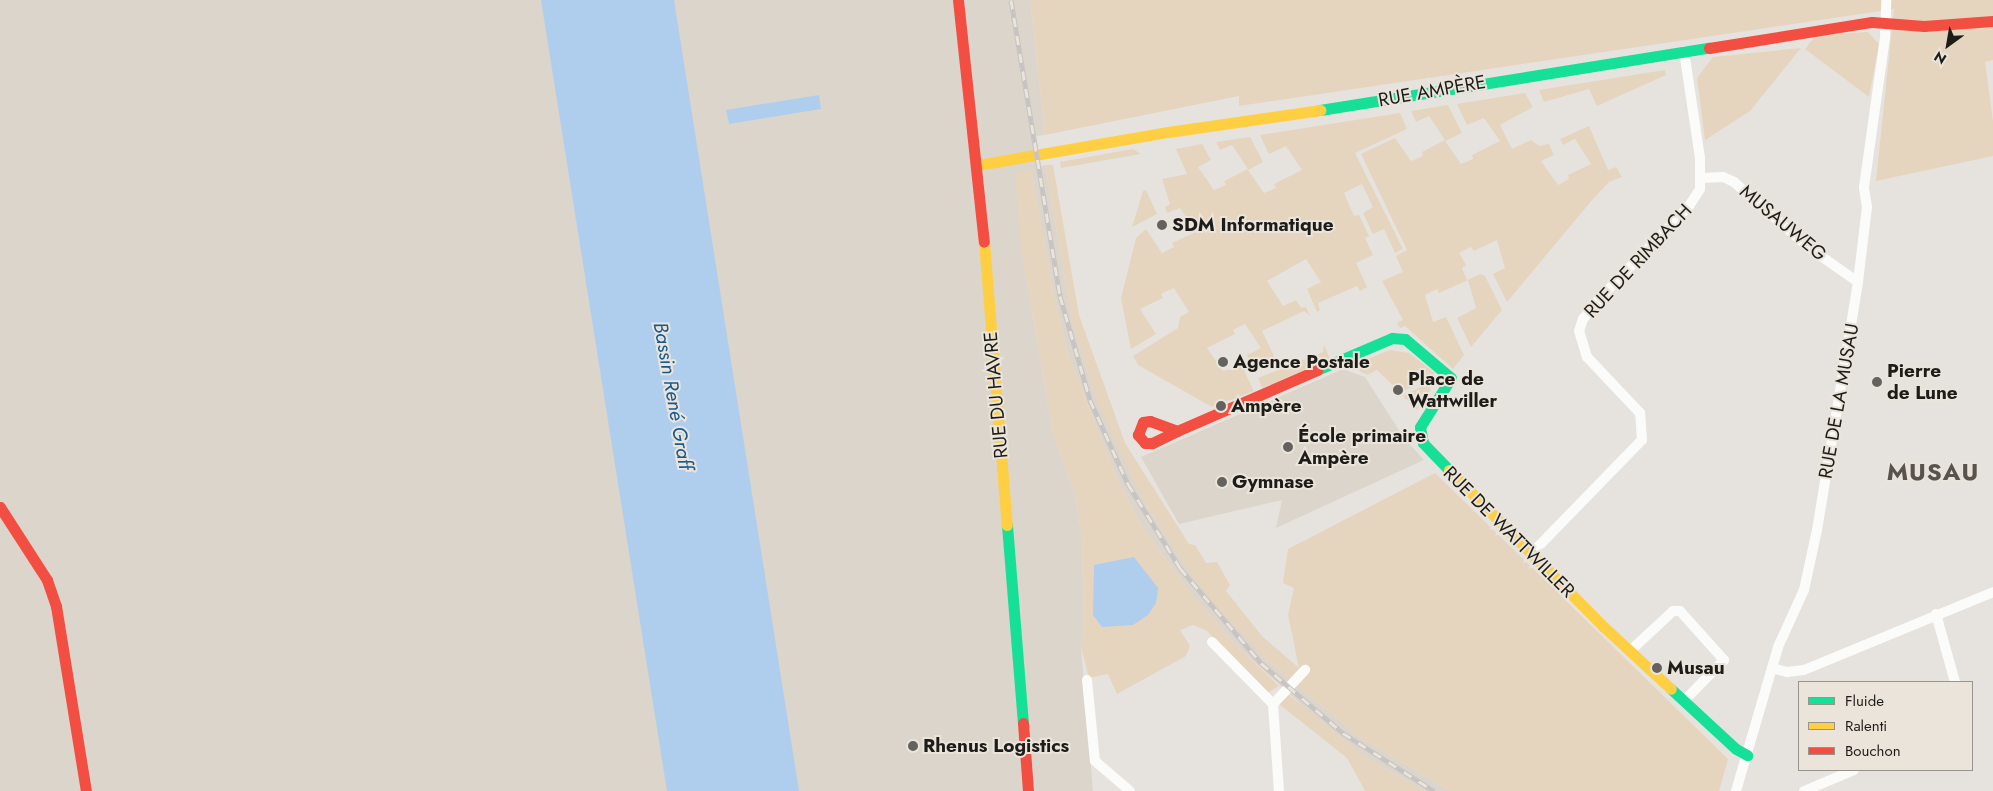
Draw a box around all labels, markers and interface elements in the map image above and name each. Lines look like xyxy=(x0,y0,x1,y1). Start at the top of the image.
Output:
north arrow xyxy=(1923,20,1973,70)
text: N xyxy=(1930,46,1950,69)
street label: RUE AMPÈRE xyxy=(1377,70,1487,112)
street label: MUSAUWEG xyxy=(1735,180,1831,266)
street label: RUE DE RIMBACH xyxy=(1579,199,1697,323)
place label: SDM Informatique xyxy=(1172,214,1334,236)
marker: SDM Informatique xyxy=(1156,219,1168,231)
water label: Bassin René Graff xyxy=(648,320,698,472)
street label: RUE DE LA MUSAU xyxy=(1814,322,1864,480)
street label: RUE DU HAVRE xyxy=(979,331,1013,459)
place label: Agence Postale xyxy=(1233,351,1370,373)
marker: Agence Postale xyxy=(1217,356,1229,368)
place label: Pierre de Lune xyxy=(1887,360,1958,404)
place label: Place de Wattwiller xyxy=(1408,368,1497,412)
marker: Pierre de Lune xyxy=(1871,376,1883,388)
marker: Place de Wattwiller xyxy=(1392,384,1404,396)
place label: Ampère xyxy=(1231,395,1302,417)
marker: Ampère xyxy=(1215,400,1227,412)
place label: École primaire Ampère xyxy=(1298,425,1426,469)
marker: École primaire Ampère xyxy=(1282,441,1294,453)
district label: MUSAU xyxy=(1886,458,1980,486)
street label: RUE DE WATTWILLER xyxy=(1439,462,1579,602)
place label: Gymnase xyxy=(1232,471,1314,493)
marker: Gymnase xyxy=(1216,476,1228,488)
place label: Musau xyxy=(1667,657,1725,679)
marker: Musau xyxy=(1651,662,1663,674)
legend xyxy=(1798,681,1973,771)
text: Fluide xyxy=(1845,690,1884,712)
text: Ralenti xyxy=(1845,715,1887,737)
place label: Rhenus Logistics xyxy=(923,735,1069,757)
marker: Rhenus Logistics xyxy=(907,740,919,752)
text: Bouchon xyxy=(1845,740,1901,762)

